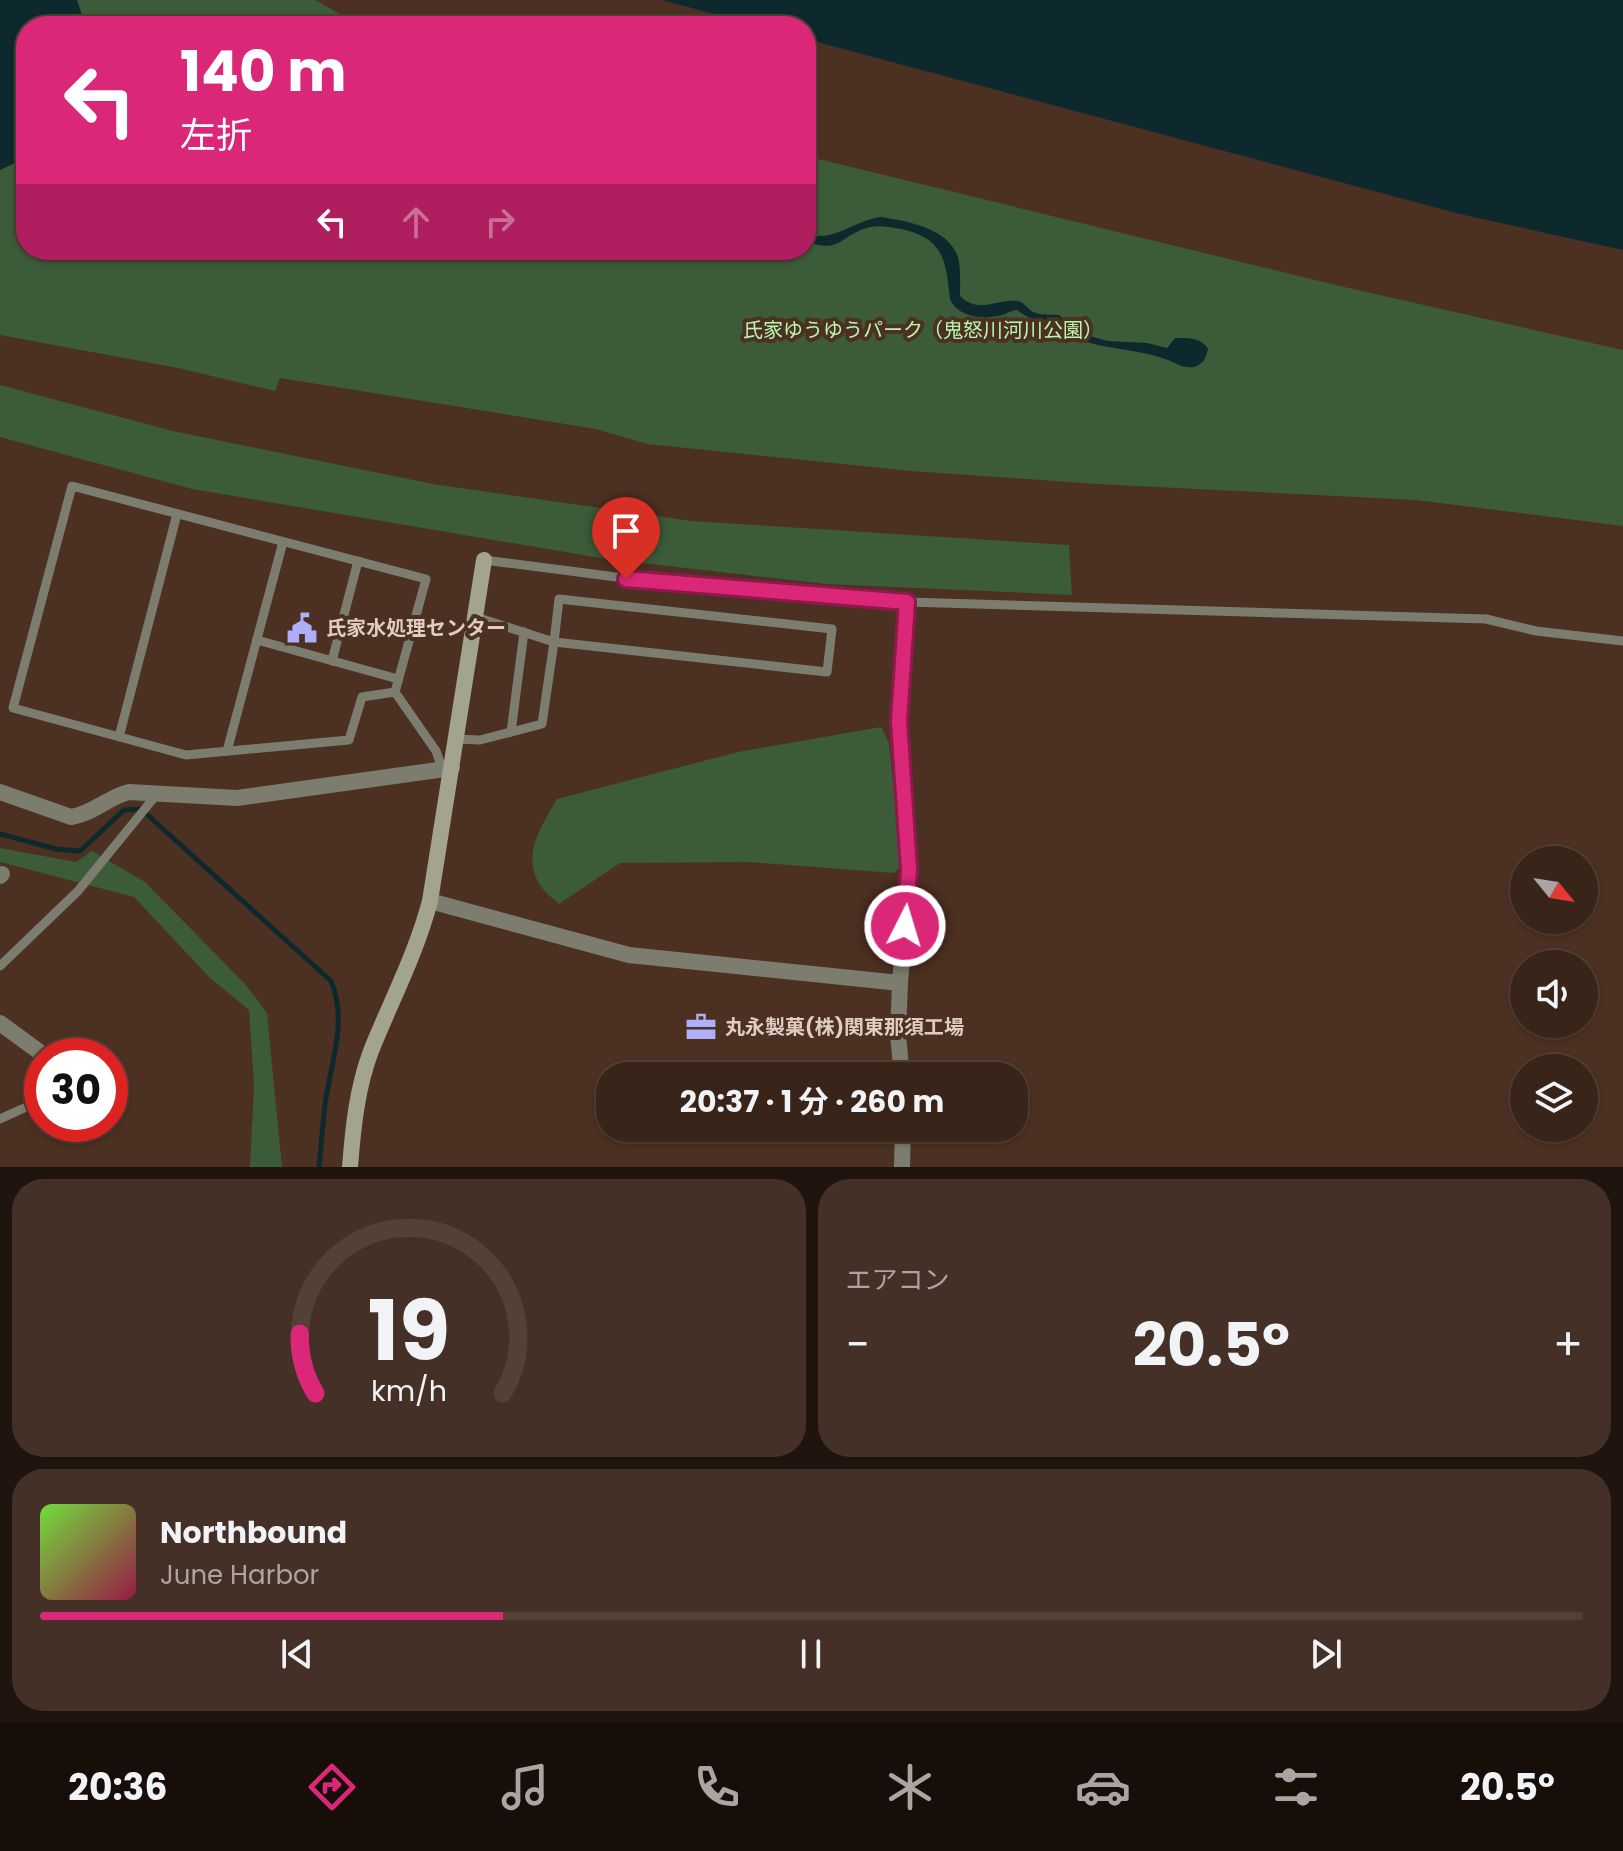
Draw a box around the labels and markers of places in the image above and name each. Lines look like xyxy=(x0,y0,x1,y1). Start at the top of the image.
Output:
pin xyxy=(592,497,660,579)
public building icon: 氏家水処理センター xyxy=(285,611,319,645)
place label: 氏家水処理センター xyxy=(326,614,506,642)
office icon: 丸永製菓(株)関東那須工場 xyxy=(684,1010,718,1044)
place label: 丸永製菓(株)関東那須工場 xyxy=(725,1013,964,1041)

